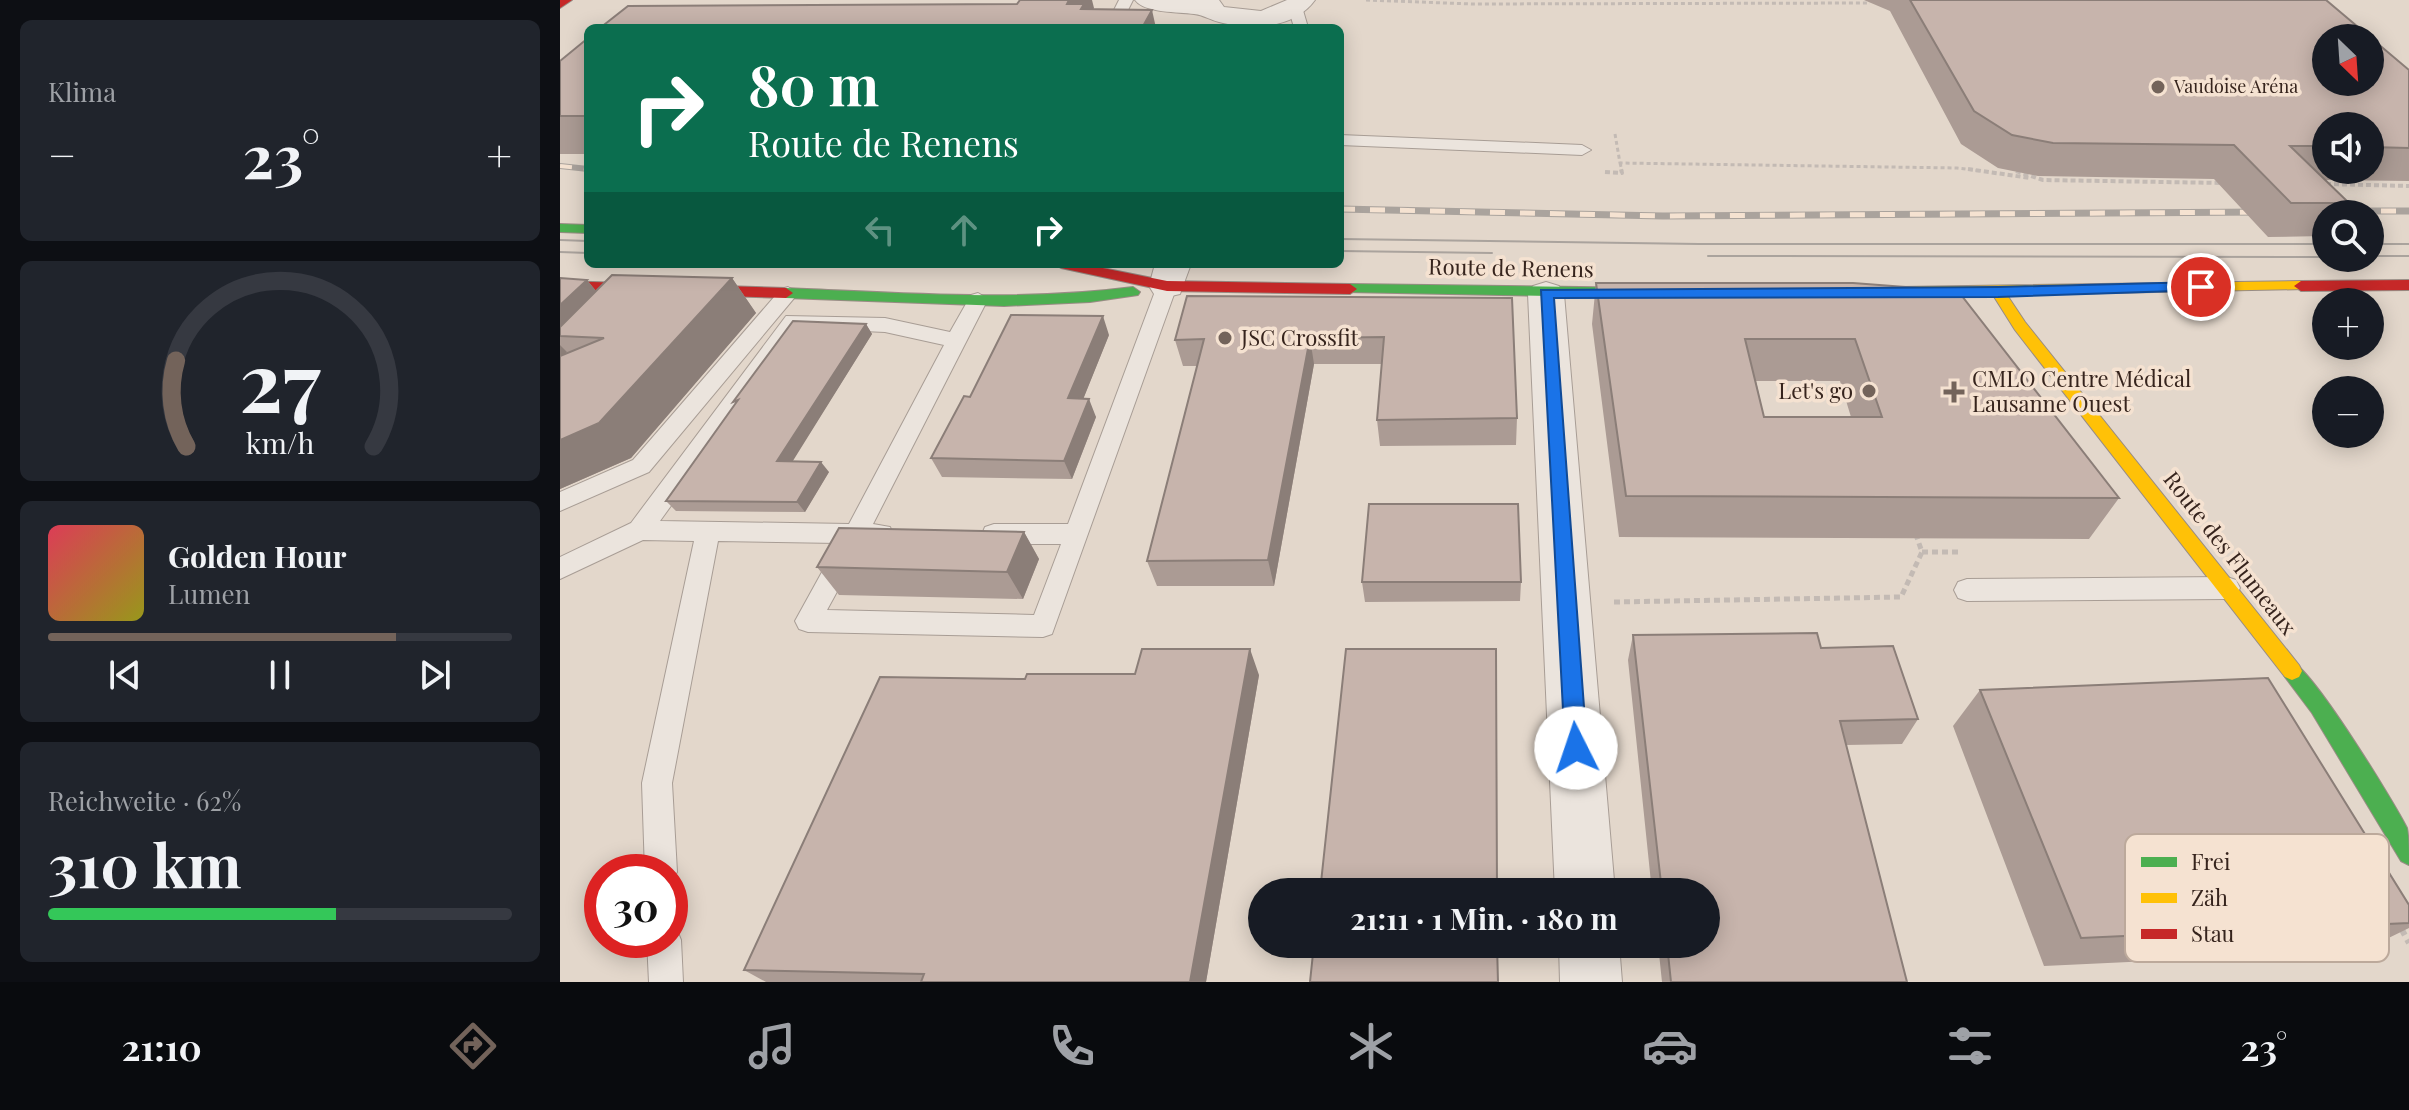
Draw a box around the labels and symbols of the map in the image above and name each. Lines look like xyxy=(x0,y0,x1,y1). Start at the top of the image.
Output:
north arrow xyxy=(2312,24,2384,96)
place label: Vaudoise Aréna xyxy=(2173,74,2298,98)
marker: Vaudoise Aréna xyxy=(2149,78,2167,96)
street label: Route de Renens xyxy=(1428,251,1594,283)
pin xyxy=(2167,253,2235,321)
place label: JSC Crossfit xyxy=(1240,322,1360,352)
marker: JSC Crossfit xyxy=(1216,329,1234,347)
place label: CMLO Centre Médical Lausanne Ouest xyxy=(1972,363,2191,418)
place label: Let's go xyxy=(1778,375,1853,405)
marker: CMLO Centre Médical Lausanne Ouest xyxy=(1943,381,1965,403)
marker: Let's go xyxy=(1860,382,1878,400)
street label: Route des Flumeaux xyxy=(2157,464,2305,641)
position arrow xyxy=(1534,706,1618,790)
legend xyxy=(2125,834,2389,962)
text: Frei xyxy=(2191,846,2230,876)
speed limit sign: 30 xyxy=(584,854,688,958)
text: Zäh xyxy=(2191,882,2228,912)
text: Stau xyxy=(2191,918,2235,948)

